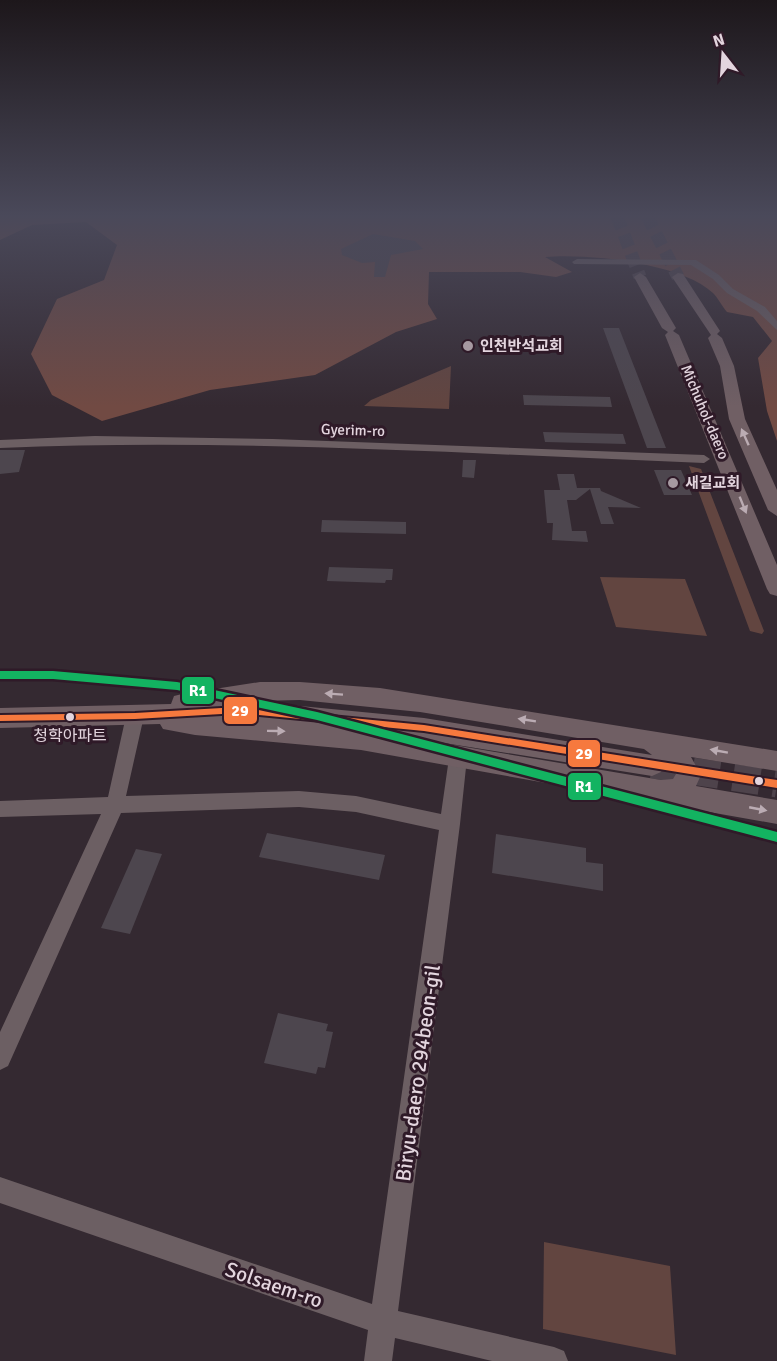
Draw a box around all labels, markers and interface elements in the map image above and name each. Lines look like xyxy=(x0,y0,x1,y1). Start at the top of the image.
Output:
north arrow xyxy=(693,24,753,84)
text: N xyxy=(711,29,727,52)
place label: 인천반석교회 xyxy=(480,337,563,355)
marker: 인천반석교회 xyxy=(461,339,475,353)
street label: Michuhol-daero xyxy=(677,362,733,462)
street label: Gyerim-ro xyxy=(321,420,385,440)
one-way arrow xyxy=(740,428,749,446)
place label: 새길교회 xyxy=(685,474,740,492)
marker: 새길교회 xyxy=(666,476,680,490)
one-way arrow xyxy=(739,496,748,514)
line badge: R1 xyxy=(181,676,215,705)
text: R1 xyxy=(189,681,208,701)
one-way arrow xyxy=(324,689,343,698)
line badge: 29 xyxy=(223,696,258,725)
text: 29 xyxy=(231,701,249,721)
marker: 청학아파트 xyxy=(64,711,76,723)
one-way arrow xyxy=(517,715,536,724)
place label: 청학아파트 xyxy=(33,726,107,746)
one-way arrow xyxy=(266,726,285,736)
line badge: 29 xyxy=(567,739,601,768)
text: 29 xyxy=(575,744,593,764)
one-way arrow xyxy=(710,746,729,755)
line badge: R1 xyxy=(567,772,602,801)
unlabelled marker xyxy=(753,775,765,787)
text: R1 xyxy=(575,777,594,797)
one-way arrow xyxy=(749,805,768,814)
street label: Biryu-daero 294beon-gil xyxy=(390,963,446,1183)
street label: Solsaem-ro xyxy=(222,1256,326,1314)

